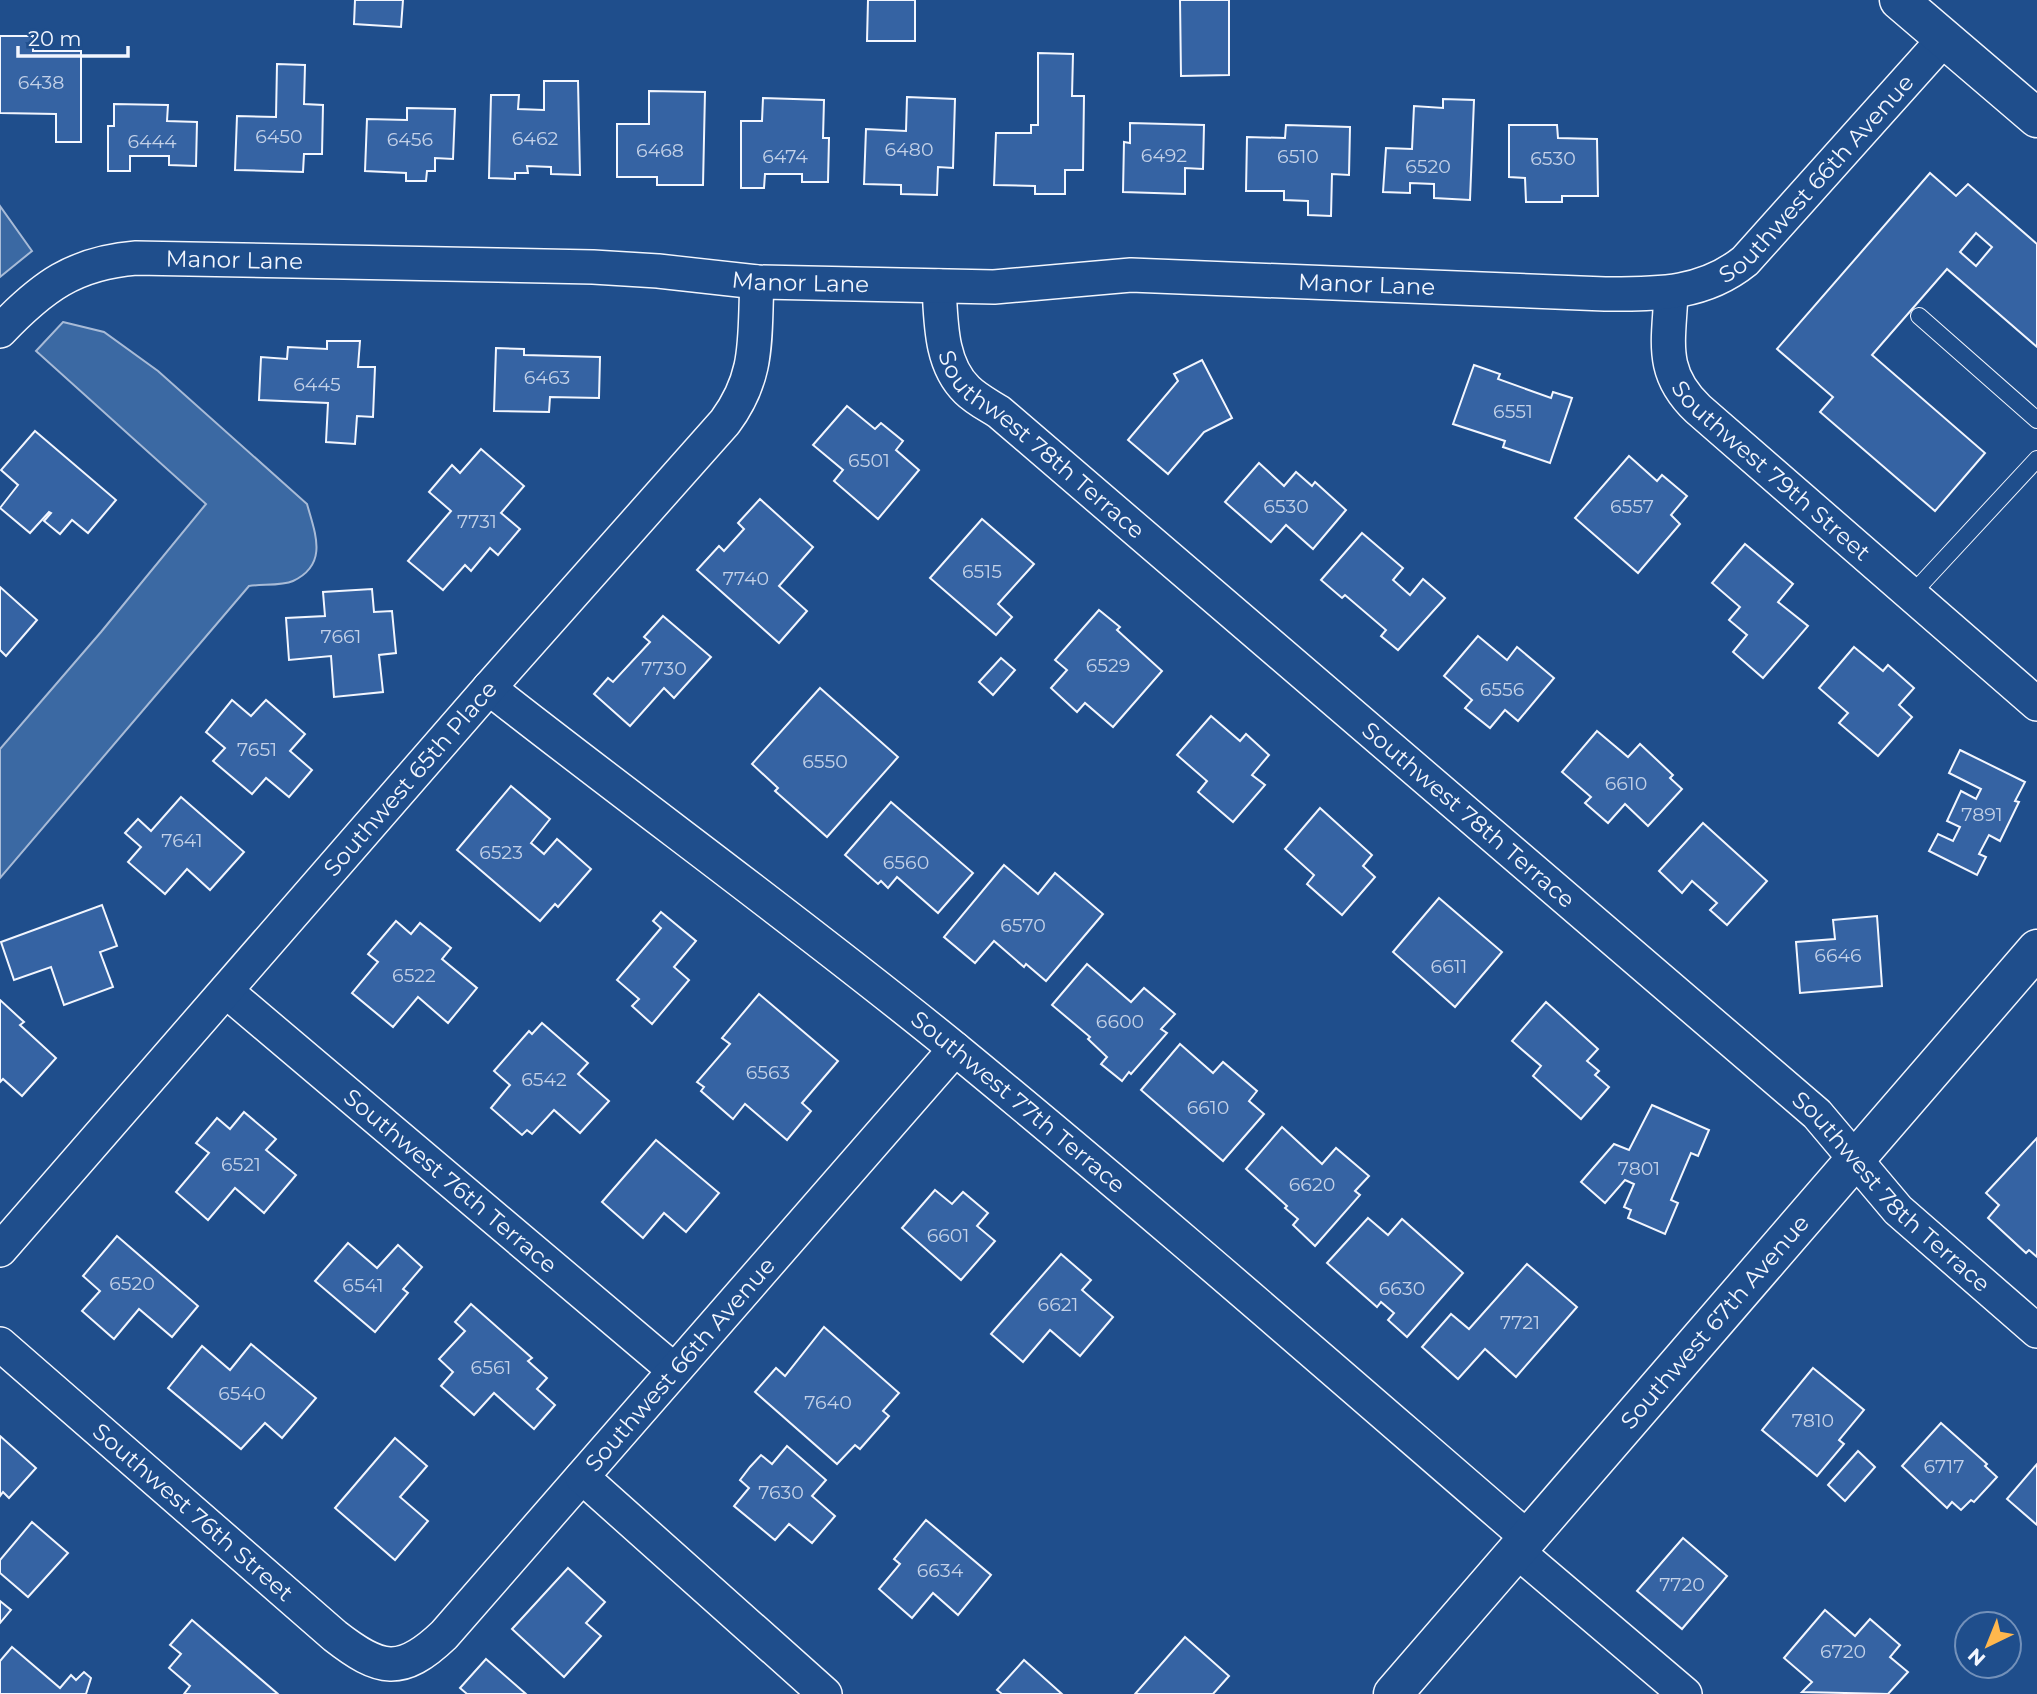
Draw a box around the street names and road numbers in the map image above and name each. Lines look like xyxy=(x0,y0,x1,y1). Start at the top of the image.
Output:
street label: Southwest 66th Avenue xyxy=(1714,69,1920,289)
street label: Manor Lane xyxy=(165,245,303,275)
street label: Manor Lane xyxy=(730,265,869,298)
street label: Manor Lane xyxy=(1297,268,1436,301)
street label: Southwest 78th Terrace xyxy=(932,347,1150,545)
street label: Southwest 79th Street xyxy=(1665,375,1876,567)
street label: Southwest 65th Place xyxy=(318,675,503,882)
street label: Southwest 78th Terrace xyxy=(1356,716,1581,914)
street label: Southwest 77th Terrace xyxy=(905,1005,1131,1199)
street label: Southwest 76th Terrace xyxy=(338,1083,563,1279)
street label: Southwest 78th Terrace xyxy=(1787,1085,1996,1298)
street label: Southwest 67th Avenue xyxy=(1615,1209,1815,1435)
street label: Southwest 66th Avenue xyxy=(579,1252,781,1477)
street label: Southwest 76th Street xyxy=(87,1417,299,1607)

